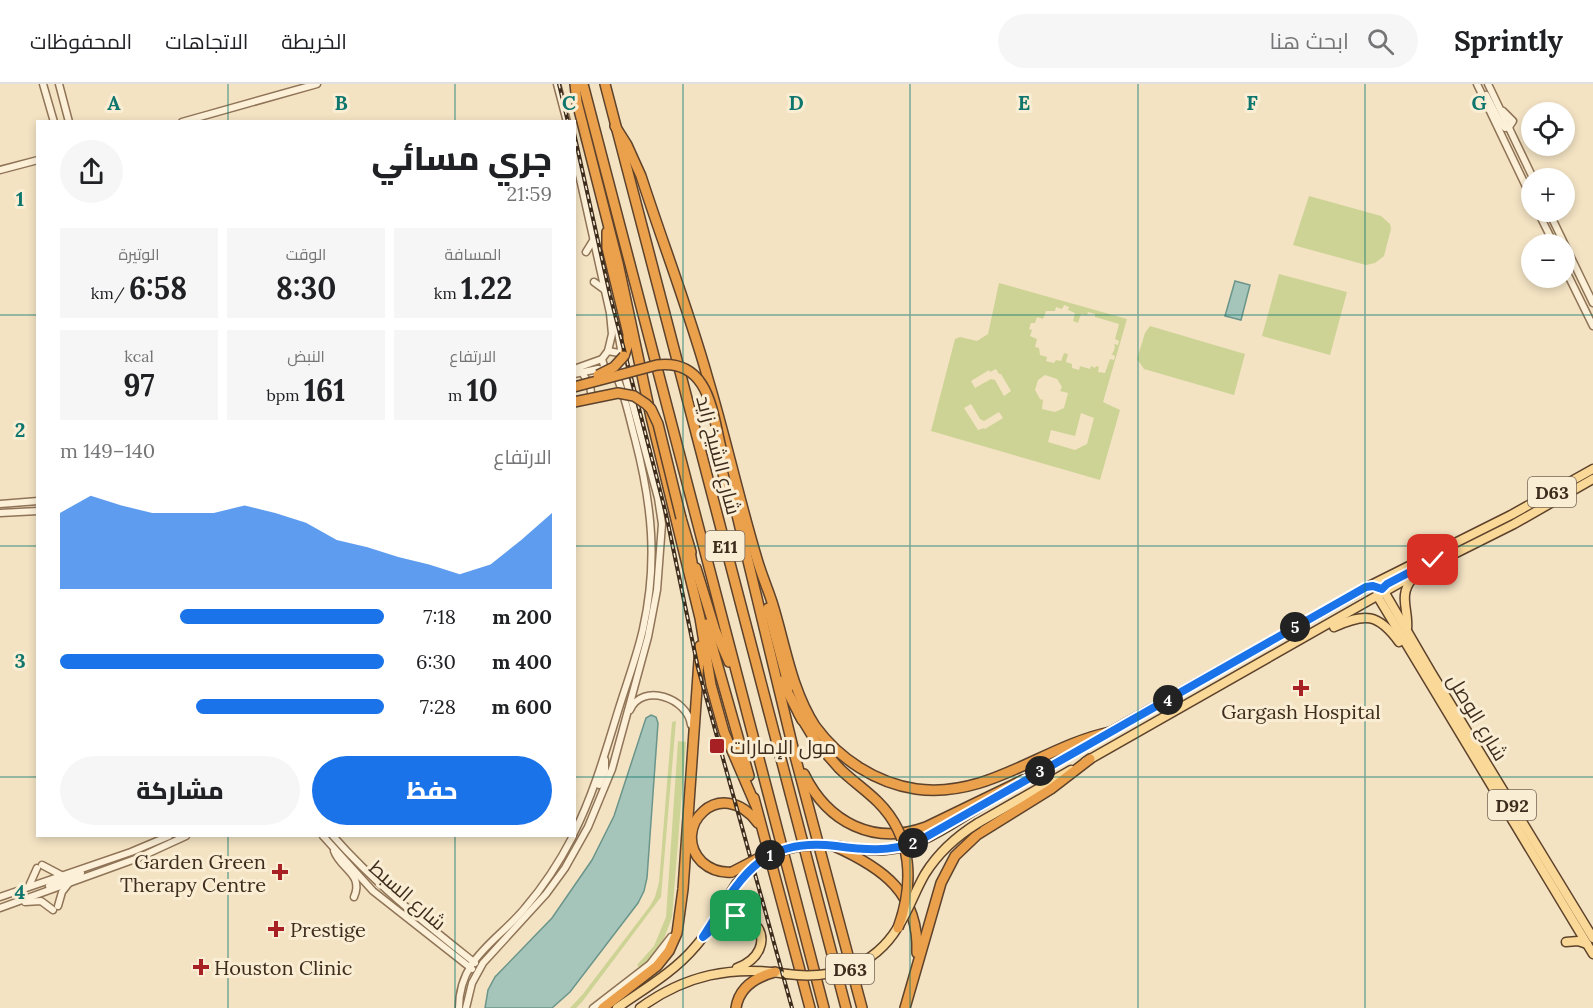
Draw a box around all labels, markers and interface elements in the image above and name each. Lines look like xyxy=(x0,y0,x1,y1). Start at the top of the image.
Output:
search box xyxy=(998,14,1418,68)
text: Sprintly xyxy=(1454,23,1563,59)
icon: search xyxy=(1364,25,1397,58)
text: ابحث هنا xyxy=(1270,27,1349,55)
text: المحفوظات xyxy=(30,28,132,55)
text: الاتجاهات xyxy=(165,28,248,55)
text: الخريطة xyxy=(281,28,347,55)
text: A xyxy=(107,90,121,115)
text: B xyxy=(334,90,348,115)
text: C xyxy=(562,90,576,115)
text: D xyxy=(788,90,804,115)
text: E xyxy=(1018,90,1030,115)
text: F xyxy=(1246,90,1258,115)
text: G xyxy=(1471,90,1487,115)
map controls xyxy=(1521,102,1575,288)
button: locate xyxy=(1521,102,1575,156)
text: جري مسائي xyxy=(371,137,552,179)
button: share xyxy=(60,140,123,203)
button: + xyxy=(1521,168,1575,222)
text: 21:59 xyxy=(507,181,552,206)
text: 1 xyxy=(16,186,24,211)
button: − xyxy=(1521,234,1575,288)
text: الوتيرة xyxy=(118,244,160,264)
text: الوقت xyxy=(286,244,326,264)
text: المسافة xyxy=(445,244,501,264)
text: 6:58 xyxy=(129,269,187,307)
text: 8:30 xyxy=(276,269,336,307)
text: 1.22 xyxy=(461,269,512,307)
text: /km xyxy=(91,283,129,303)
text: km xyxy=(434,283,461,303)
text: kcal xyxy=(124,346,154,366)
text: النبض xyxy=(287,346,325,366)
text: الارتفاع xyxy=(450,346,496,366)
text: 97 xyxy=(123,366,155,404)
text: 161 xyxy=(304,371,346,409)
text: 10 xyxy=(467,371,498,409)
text: bpm xyxy=(266,385,304,405)
text: m xyxy=(448,385,467,405)
street label: شارع الشيخ زايد xyxy=(689,393,747,518)
text: 2 xyxy=(15,417,25,442)
text: 140–149 m xyxy=(60,438,155,463)
text: الارتفاع xyxy=(493,444,552,469)
road number: D63 xyxy=(1528,477,1576,507)
road number: E11 xyxy=(706,531,744,561)
pin xyxy=(1407,534,1458,585)
icon: check xyxy=(1416,543,1449,576)
text: 7:18 xyxy=(423,604,456,629)
text: 200 m xyxy=(492,604,552,629)
pin: 5 xyxy=(1280,612,1310,642)
text: 5 xyxy=(1291,617,1299,637)
text: 3 xyxy=(14,648,26,673)
text: 6:30 xyxy=(416,649,456,674)
text: 400 m xyxy=(492,649,552,674)
street label: شارع الوصل xyxy=(1441,669,1514,766)
marker: Gargash Hospital xyxy=(1292,679,1310,697)
pin: 4 xyxy=(1153,685,1183,715)
text: 4 xyxy=(1164,690,1172,710)
text: 7:28 xyxy=(420,694,456,719)
text: 600 m xyxy=(491,694,552,719)
place label: Gargash Hospital xyxy=(1221,699,1381,724)
place label: مول الإمارات xyxy=(730,734,836,760)
marker: مول الإمارات xyxy=(708,737,726,755)
button: مشاركة xyxy=(60,756,300,825)
button: حفظ xyxy=(312,756,552,825)
pin: 3 xyxy=(1025,756,1055,786)
text: 3 xyxy=(1036,761,1044,781)
road number: D92 xyxy=(1488,790,1536,820)
pin: 2 xyxy=(898,828,928,858)
text: 2 xyxy=(909,833,917,853)
pin: 1 xyxy=(755,840,785,870)
text: 1 xyxy=(767,845,773,865)
place label: Garden Green Therapy Centre xyxy=(120,849,266,897)
street label: شارع السبط xyxy=(363,855,452,937)
marker: Garden Green Therapy Centre xyxy=(271,863,289,881)
text: 4 xyxy=(15,879,26,904)
pin xyxy=(710,890,761,941)
icon: arrive xyxy=(719,899,752,932)
place label: Prestige xyxy=(290,917,366,942)
marker: Prestige xyxy=(267,920,285,938)
road number: D63 xyxy=(826,954,874,984)
place label: Houston Clinic xyxy=(214,955,352,980)
marker: Houston Clinic xyxy=(192,958,210,976)

